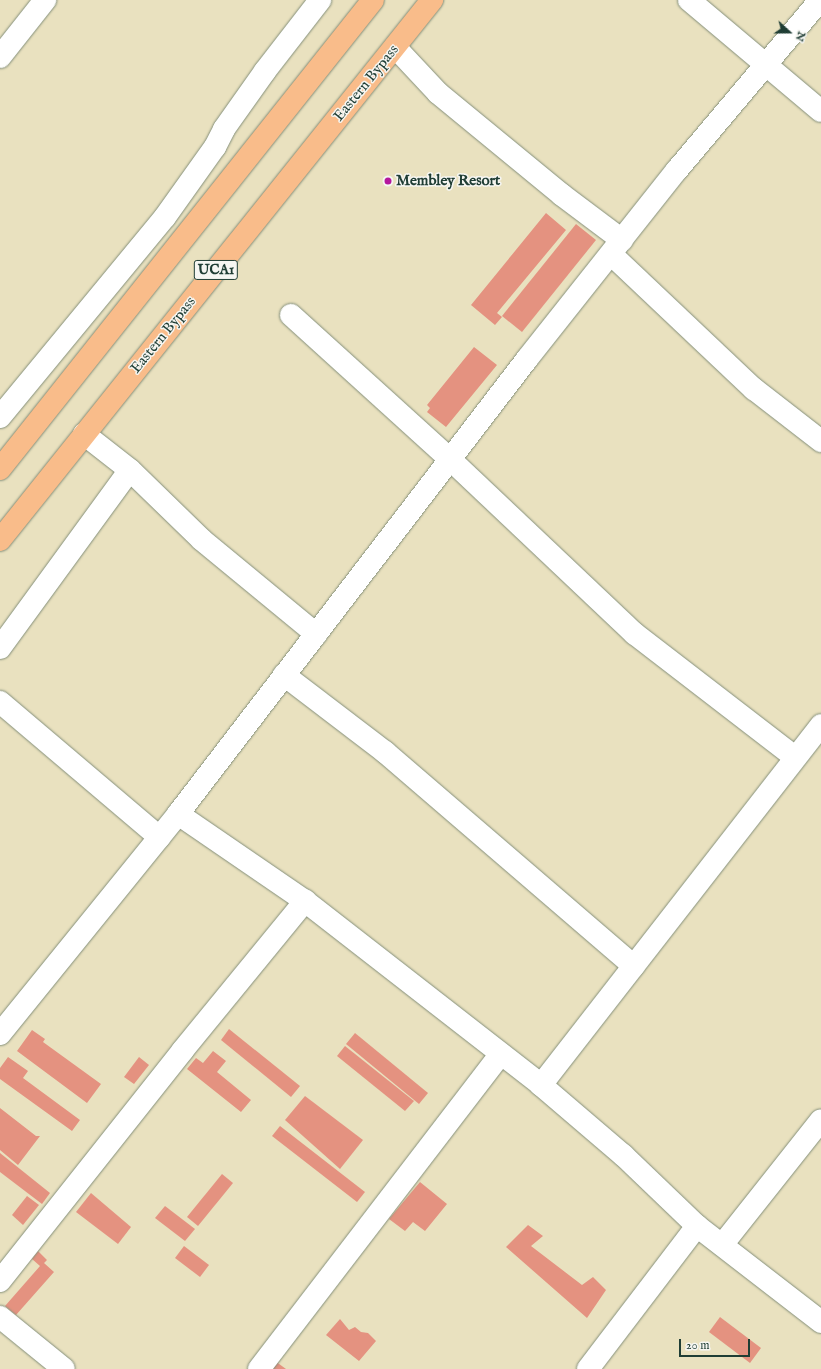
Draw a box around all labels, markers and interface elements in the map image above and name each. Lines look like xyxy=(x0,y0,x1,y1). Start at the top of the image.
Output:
north arrow xyxy=(769,12,809,52)
text: N xyxy=(792,29,808,43)
street label: Eastern Bypass xyxy=(330,41,402,125)
place label: Membley Resort xyxy=(396,172,500,190)
marker: Membley Resort xyxy=(383,176,393,186)
road number: UCA1 xyxy=(193,258,239,282)
street label: Eastern Bypass xyxy=(127,293,199,377)
scale bar xyxy=(681,1331,752,1357)
text: 20 m xyxy=(686,1338,709,1353)

